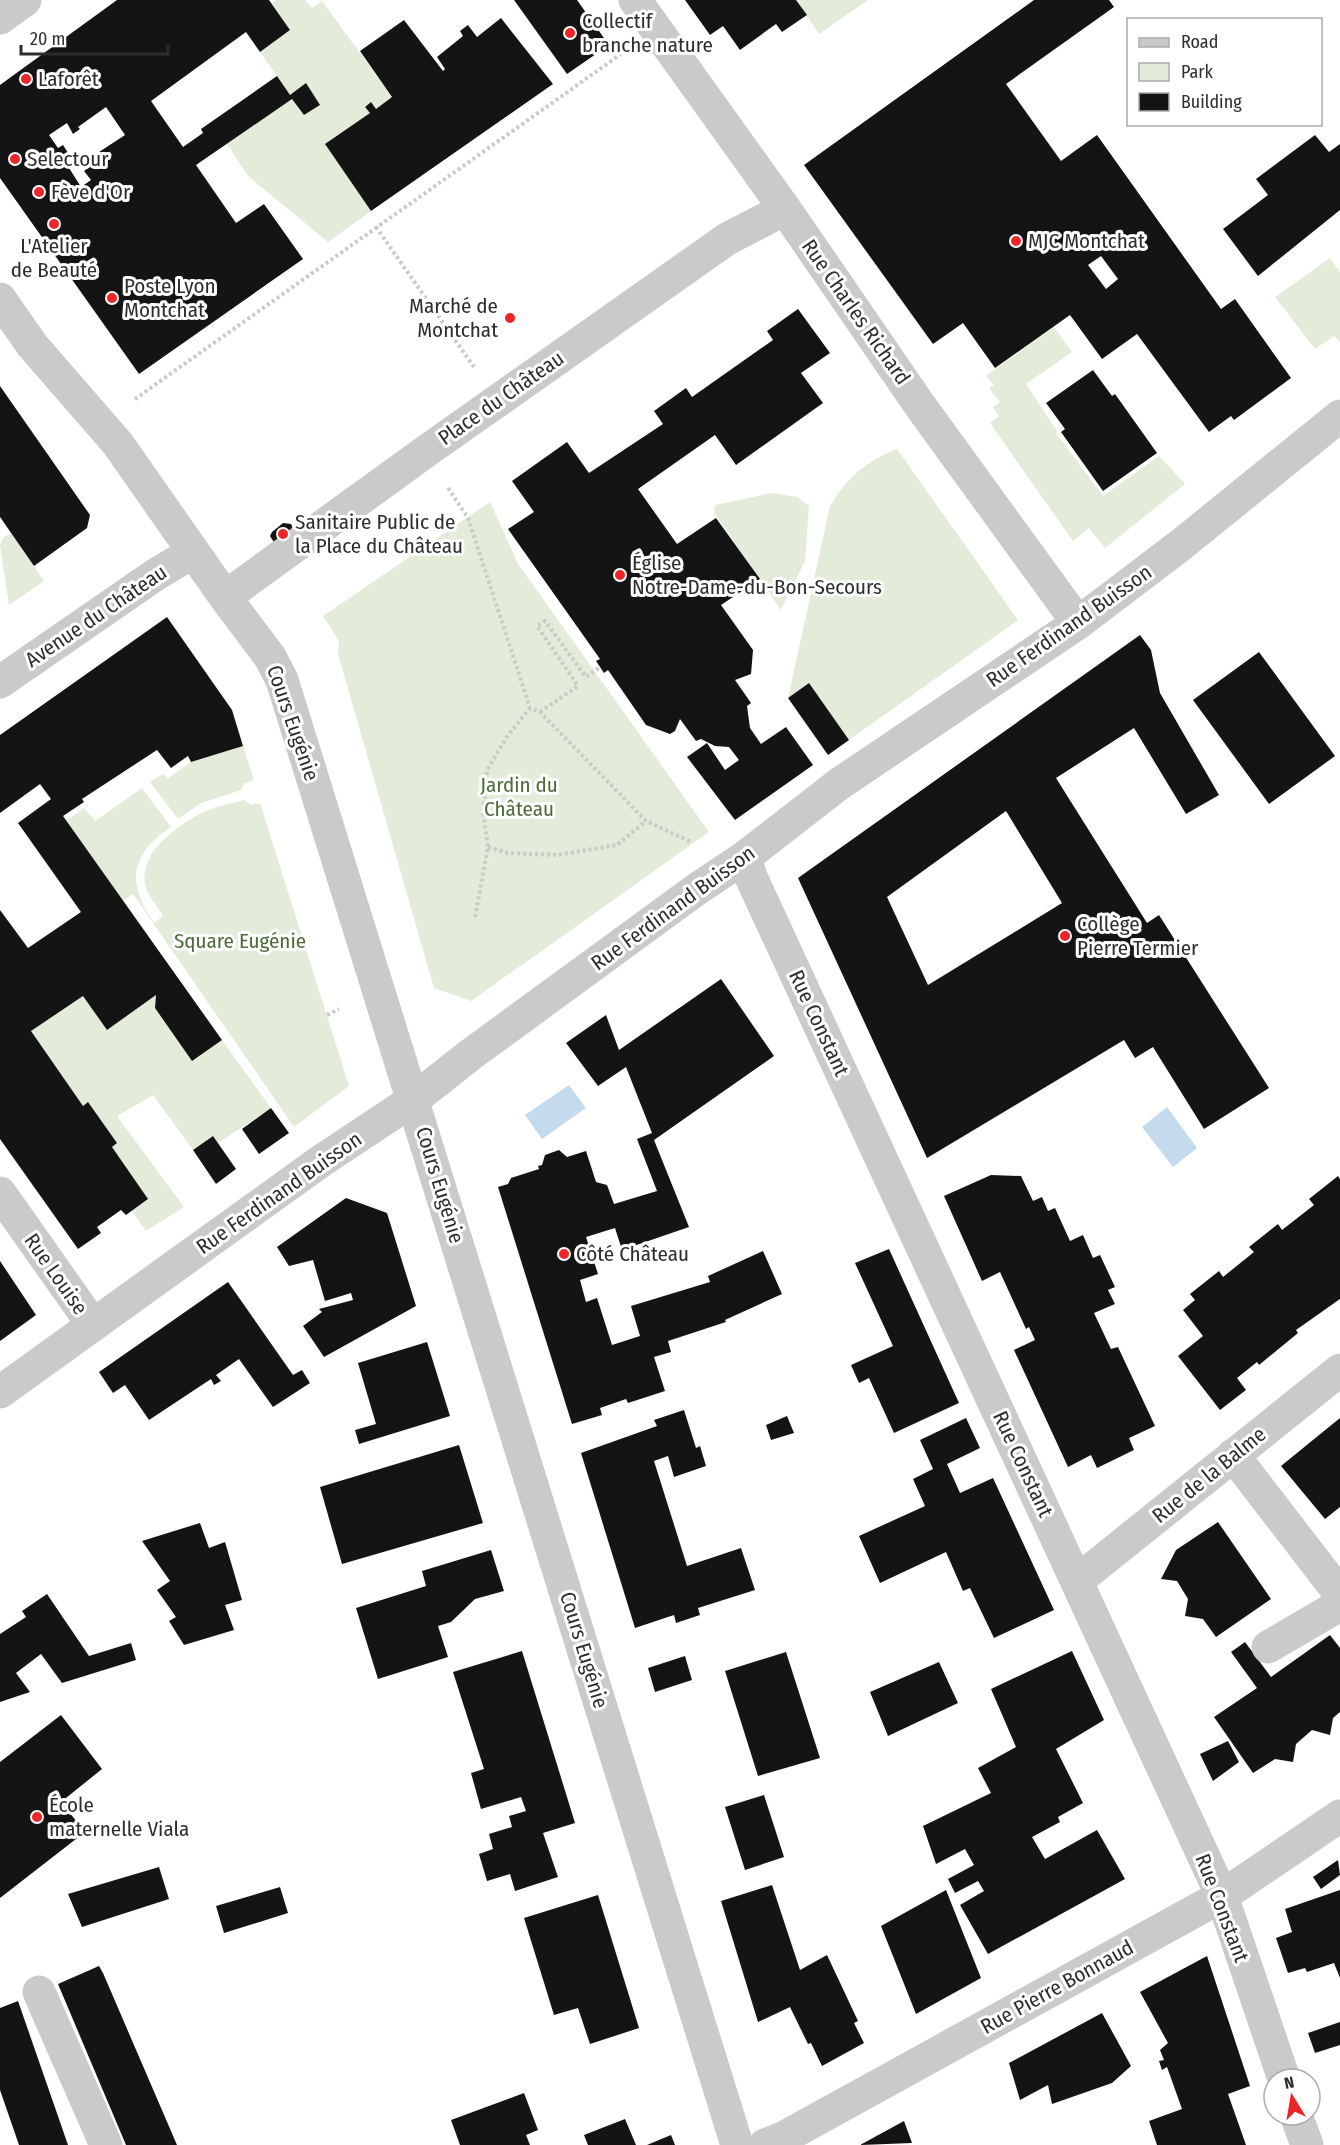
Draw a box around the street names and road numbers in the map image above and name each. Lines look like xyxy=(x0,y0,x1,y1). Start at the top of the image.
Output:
street label: Rue Charles Richard xyxy=(796,234,916,390)
street label: Place du Château xyxy=(433,345,569,451)
street label: Avenue du Château xyxy=(20,559,172,673)
street label: Rue Ferdinand Buisson xyxy=(981,559,1157,693)
street label: Cours Eugénie xyxy=(261,662,325,784)
street label: Rue Ferdinand Buisson xyxy=(586,840,760,976)
street label: Rue Constant xyxy=(783,966,855,1080)
street label: Cours Eugénie xyxy=(410,1124,470,1246)
street label: Rue Ferdinand Buisson xyxy=(191,1126,367,1260)
street label: Rue Louise xyxy=(19,1228,93,1320)
street label: Rue Constant xyxy=(987,1407,1059,1521)
street label: Rue de la Balme xyxy=(1147,1421,1271,1529)
street label: Cours Eugénie xyxy=(554,1589,614,1711)
street label: Rue Constant xyxy=(1189,1850,1255,1966)
street label: Rue Pierre Bonnaud xyxy=(976,1934,1138,2040)

